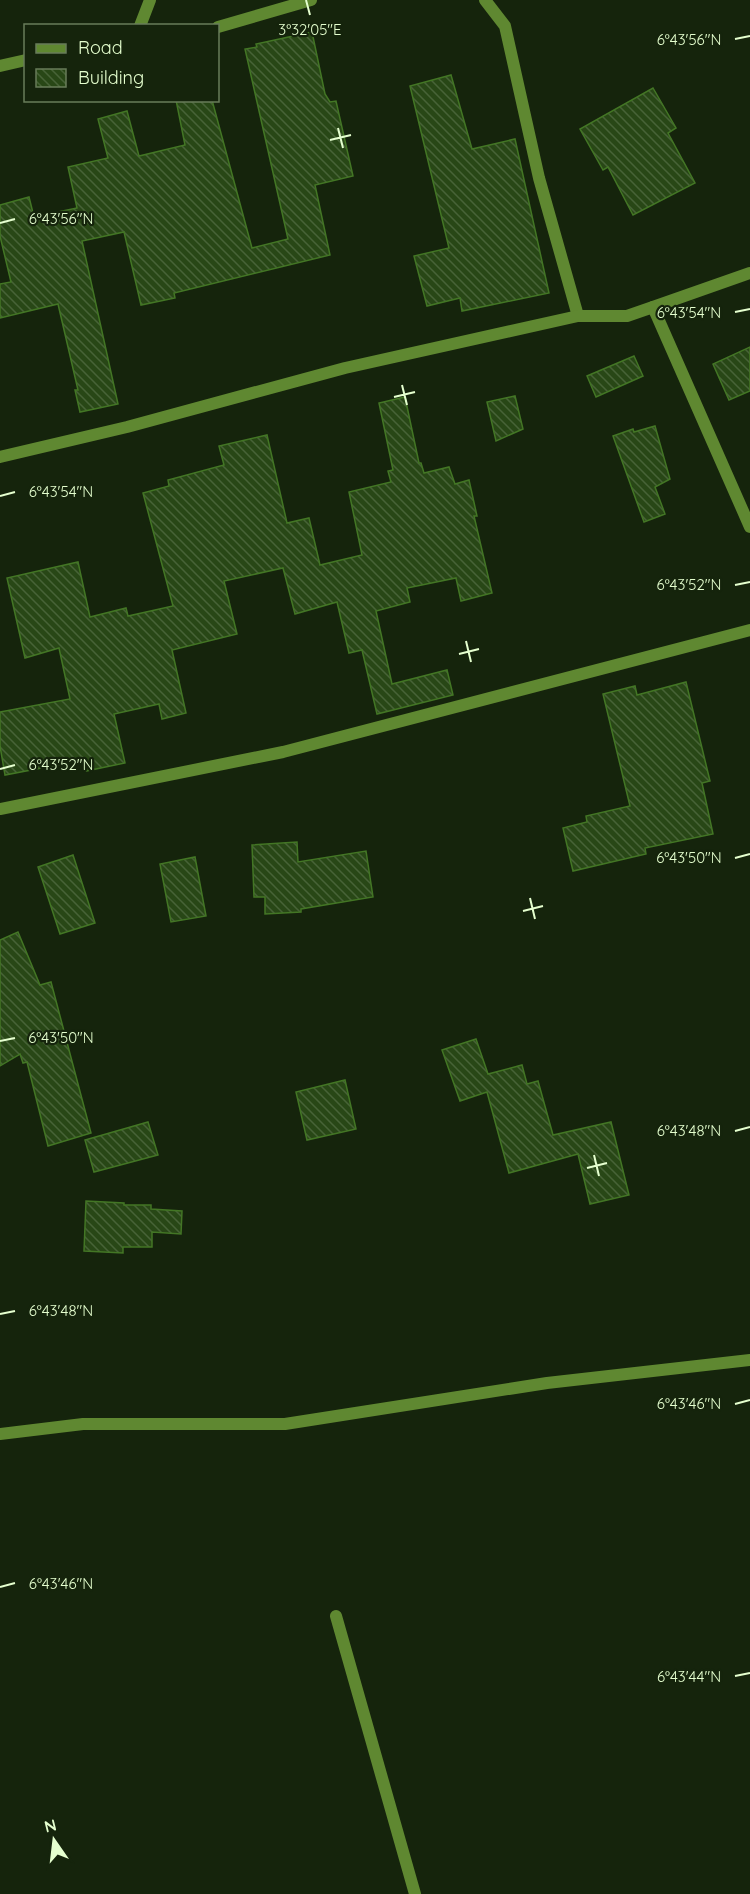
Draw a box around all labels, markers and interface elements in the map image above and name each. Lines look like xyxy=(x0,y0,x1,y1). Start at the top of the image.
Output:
text: 3°32'05"E xyxy=(278,20,342,39)
legend xyxy=(24,24,219,102)
text: 6°43'56"N xyxy=(657,30,721,49)
text: Road xyxy=(78,36,123,59)
text: Building xyxy=(78,66,144,89)
text: 6°43'56"N xyxy=(29,209,93,228)
text: 6°43'54"N xyxy=(657,303,721,322)
text: 6°43'54"N xyxy=(29,482,93,501)
text: 6°43'52"N xyxy=(657,575,721,594)
text: 6°43'52"N xyxy=(29,755,93,774)
text: 6°43'50"N xyxy=(656,848,722,867)
text: 6°43'50"N xyxy=(28,1028,94,1047)
text: 6°43'48"N xyxy=(657,1121,721,1140)
text: 6°43'48"N xyxy=(29,1301,93,1320)
text: 6°43'46"N xyxy=(657,1394,721,1413)
text: 6°43'46"N xyxy=(29,1574,93,1593)
text: 6°43'44"N xyxy=(657,1667,721,1686)
north arrow xyxy=(24,1810,84,1870)
text: N xyxy=(42,1814,58,1837)

